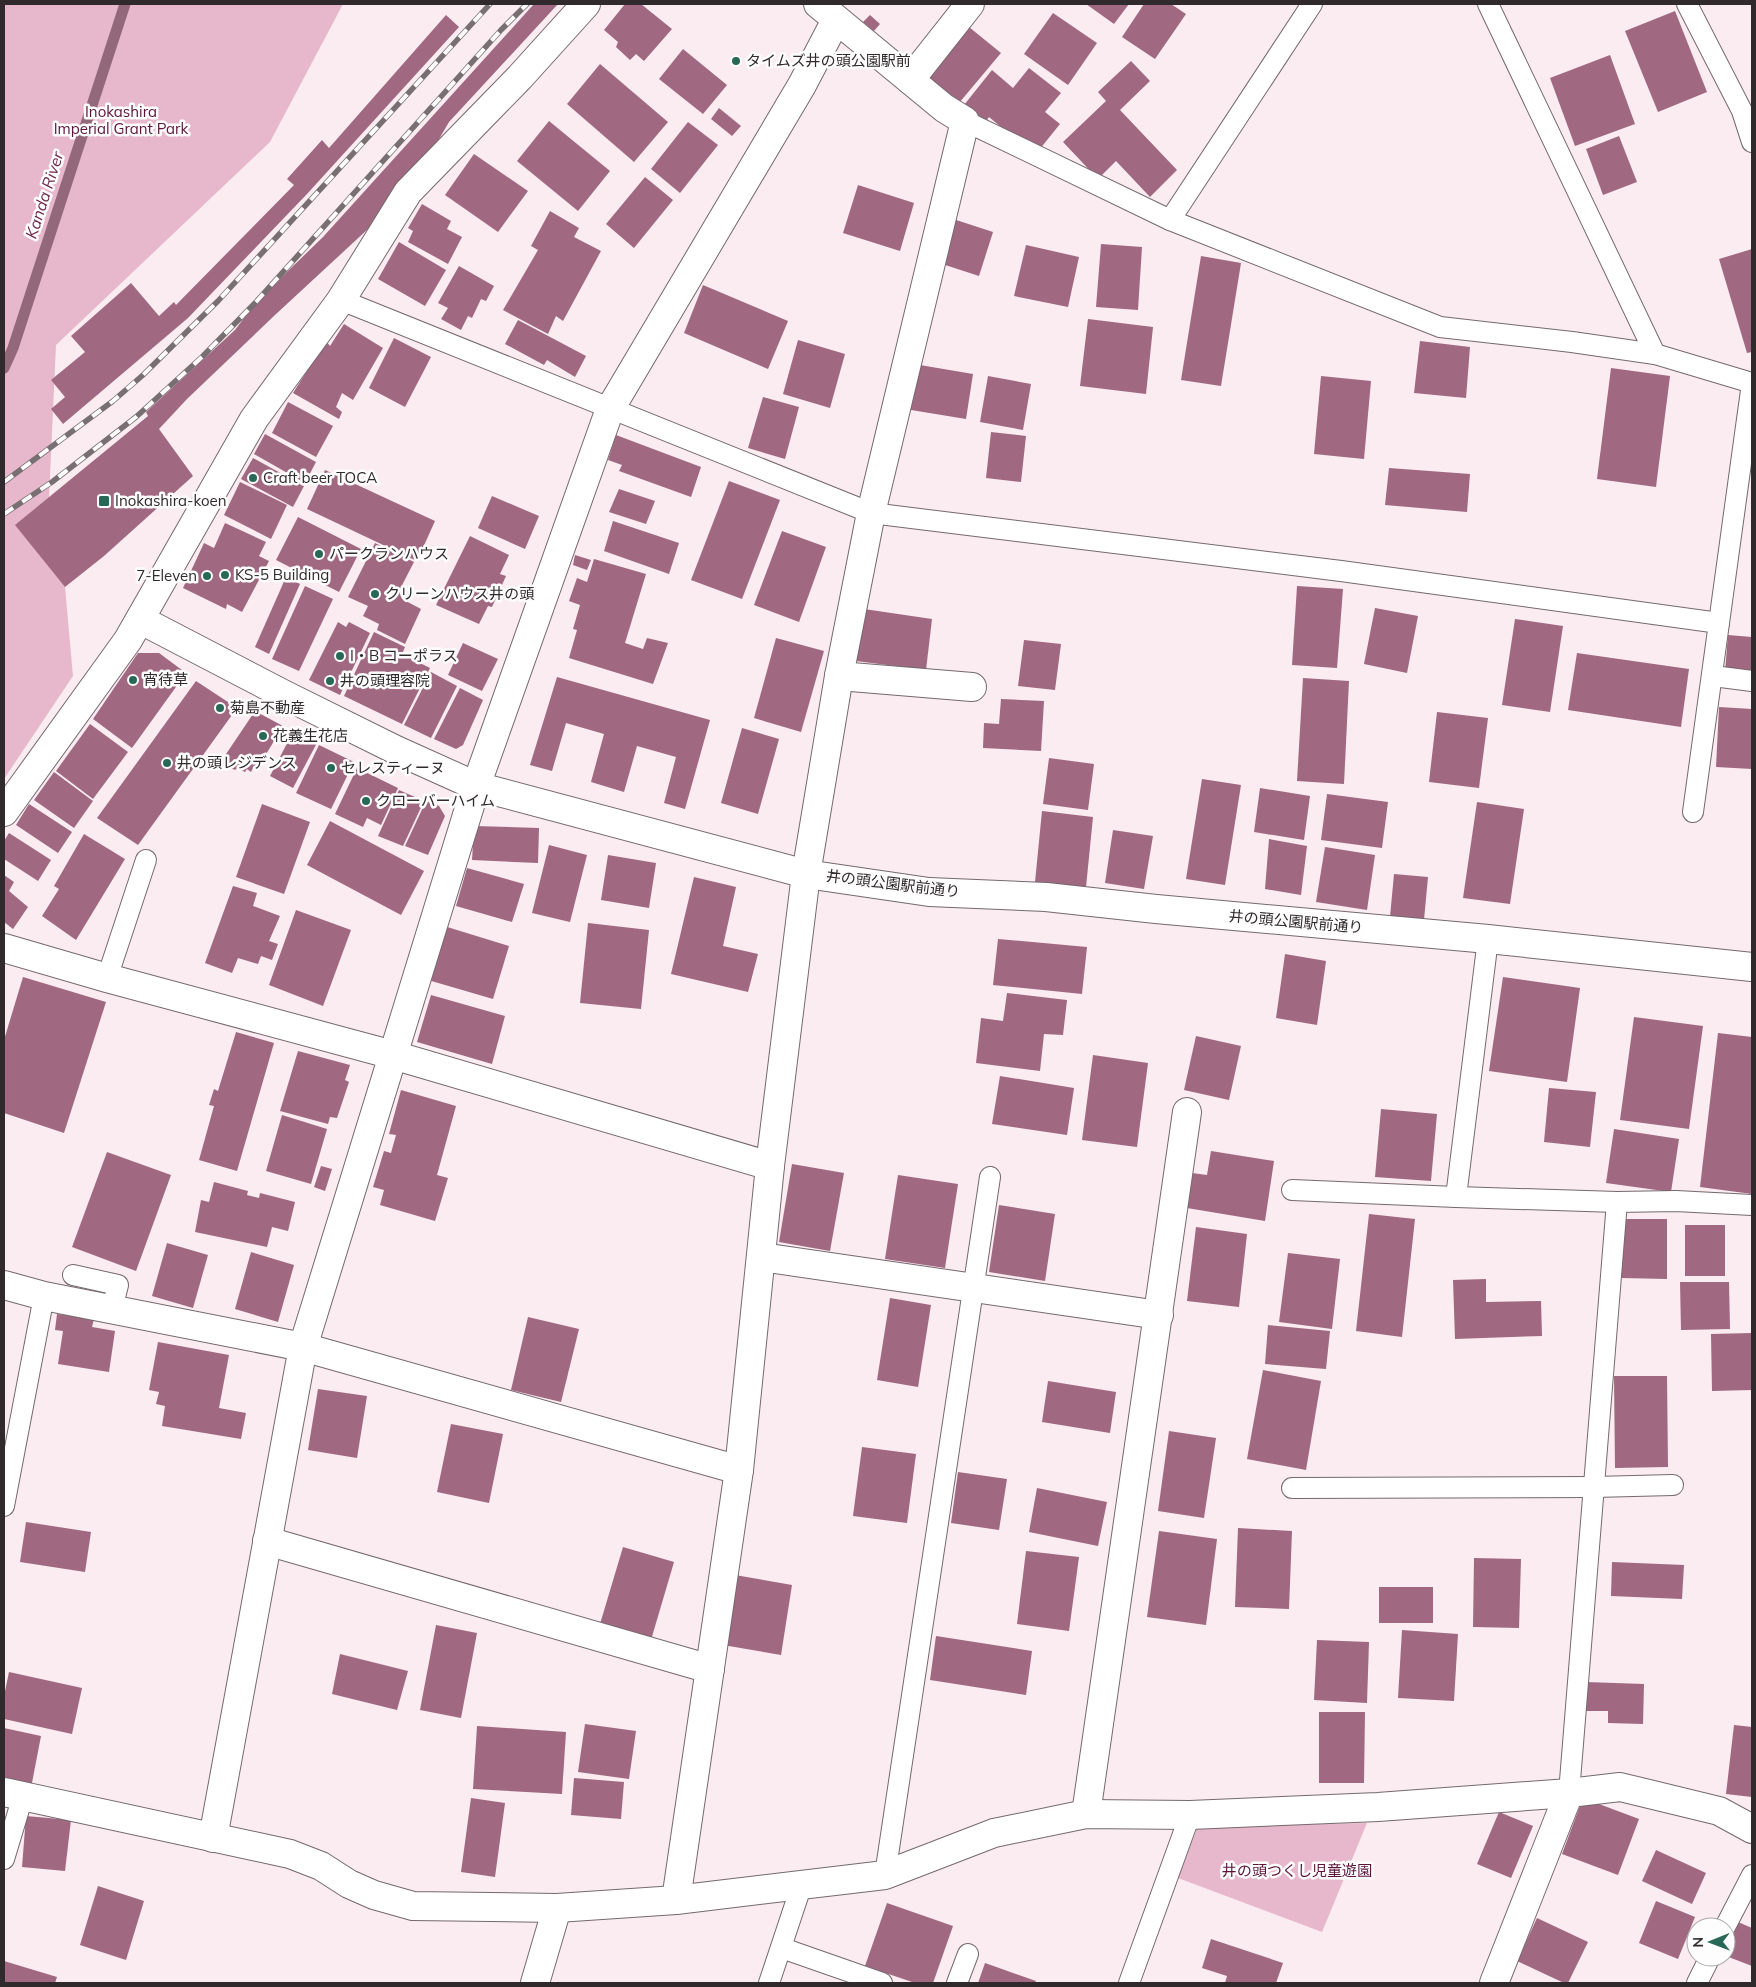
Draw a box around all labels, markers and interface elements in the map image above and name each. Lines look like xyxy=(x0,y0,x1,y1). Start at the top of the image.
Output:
place label: タイムズ井の頭公園駅前 xyxy=(746,51,911,70)
marker: タイムズ井の頭公園駅前 xyxy=(730,55,742,67)
park label: Inokashira Imperial Grant Park xyxy=(54,102,189,138)
water label: Kanda River xyxy=(21,148,68,241)
place label: Craft beer TOCA xyxy=(263,468,377,487)
marker: Craft beer TOCA xyxy=(247,472,259,484)
place label: Inokashira-koen xyxy=(115,491,227,510)
marker: Inokashira-koen xyxy=(97,494,111,508)
place label: パークランハウス xyxy=(329,544,449,563)
marker: パークランハウス xyxy=(313,548,325,560)
place label: KS-5 Building xyxy=(235,565,329,584)
place label: 7-Eleven xyxy=(136,566,197,585)
marker: KS-5 Building xyxy=(219,569,231,581)
marker: 7-Eleven xyxy=(201,570,213,582)
place label: クリーンハウス井の頭 xyxy=(385,584,534,603)
marker: クリーンハウス井の頭 xyxy=(369,588,381,600)
place label: I・B コーポラス xyxy=(350,646,458,665)
marker: I・B コーポラス xyxy=(334,650,346,662)
place label: 宵待草 xyxy=(143,670,188,689)
place label: 井の頭理容院 xyxy=(340,671,430,690)
marker: 宵待草 xyxy=(127,674,139,686)
marker: 井の頭理容院 xyxy=(324,675,336,687)
place label: 菊島不動産 xyxy=(230,698,305,717)
marker: 菊島不動産 xyxy=(214,702,226,714)
place label: 花義生花店 xyxy=(273,726,348,745)
marker: 花義生花店 xyxy=(257,730,269,742)
place label: 井の頭レジデンス xyxy=(177,753,297,772)
marker: 井の頭レジデンス xyxy=(161,757,173,769)
place label: セレスティーヌ xyxy=(341,758,445,777)
marker: セレスティーヌ xyxy=(325,762,337,774)
place label: クローバーハイム xyxy=(376,791,495,810)
marker: クローバーハイム xyxy=(360,795,372,807)
street label: 井の頭公園駅前通り xyxy=(825,866,961,901)
street label: 井の頭公園駅前通り xyxy=(1228,906,1364,937)
park label: 井の頭つくし児童遊園 xyxy=(1222,1861,1372,1880)
north arrow xyxy=(1686,1917,1736,1967)
text: N xyxy=(1689,1937,1707,1948)

